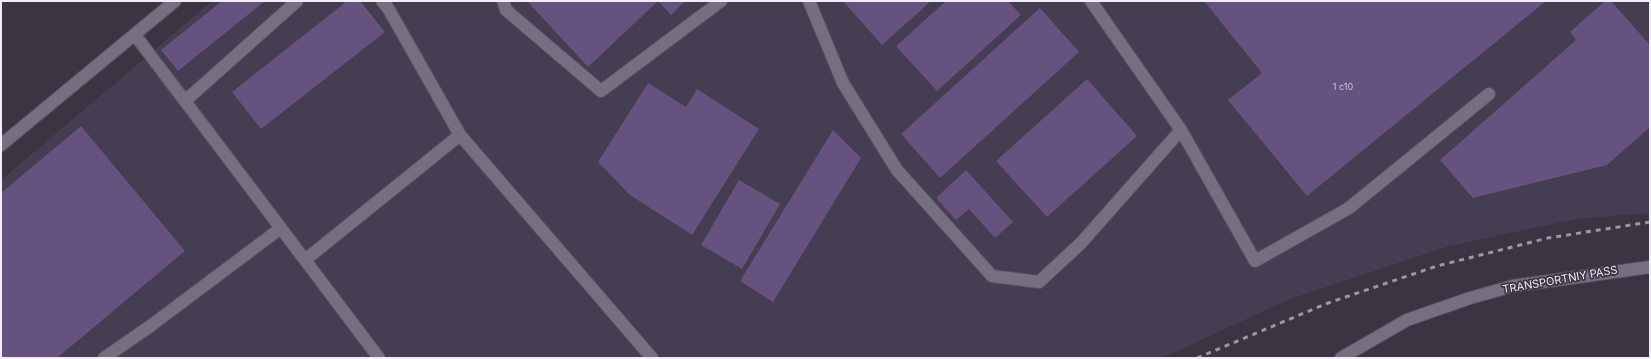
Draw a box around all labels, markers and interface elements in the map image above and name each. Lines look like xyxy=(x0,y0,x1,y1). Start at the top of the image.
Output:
house number: 1 с10 xyxy=(1333,82,1353,92)
street label: TRANSPORTNIY PASS xyxy=(1502,263,1618,297)

